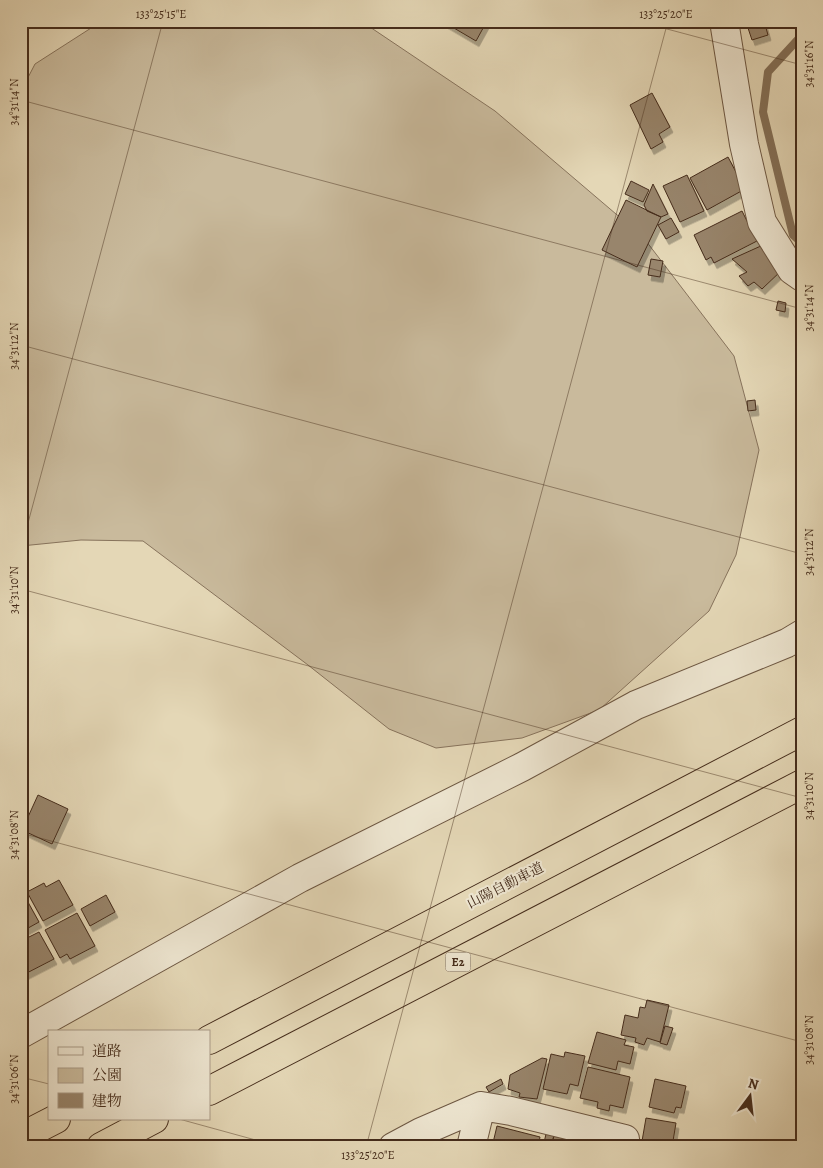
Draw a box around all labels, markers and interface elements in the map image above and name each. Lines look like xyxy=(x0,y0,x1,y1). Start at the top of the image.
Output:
text: 133°25'15"E xyxy=(136,6,186,22)
text: 133°25'20"E xyxy=(639,6,693,22)
text: 34°31'16"N xyxy=(801,40,817,88)
text: 34°31'14"N xyxy=(6,78,22,126)
text: 34°31'14"N xyxy=(801,284,817,332)
text: 34°31'12"N xyxy=(6,322,22,370)
text: 34°31'12"N xyxy=(801,528,817,576)
text: 34°31'10"N xyxy=(6,566,22,614)
text: 34°31'10"N xyxy=(801,772,817,820)
text: 34°31'08"N xyxy=(6,810,22,860)
street label: 山陽自動車道 xyxy=(463,858,547,913)
road number: E2 xyxy=(446,952,470,972)
text: 34°31'08"N xyxy=(801,1015,817,1065)
legend xyxy=(48,1030,210,1120)
text: 道路 xyxy=(92,1041,122,1061)
text: 34°31'06"N xyxy=(6,1054,22,1104)
text: 公園 xyxy=(92,1065,122,1085)
north arrow xyxy=(726,1070,776,1120)
text: N xyxy=(746,1073,761,1094)
text: 建物 xyxy=(92,1091,122,1111)
text: 133°25'20"E xyxy=(341,1147,395,1163)

